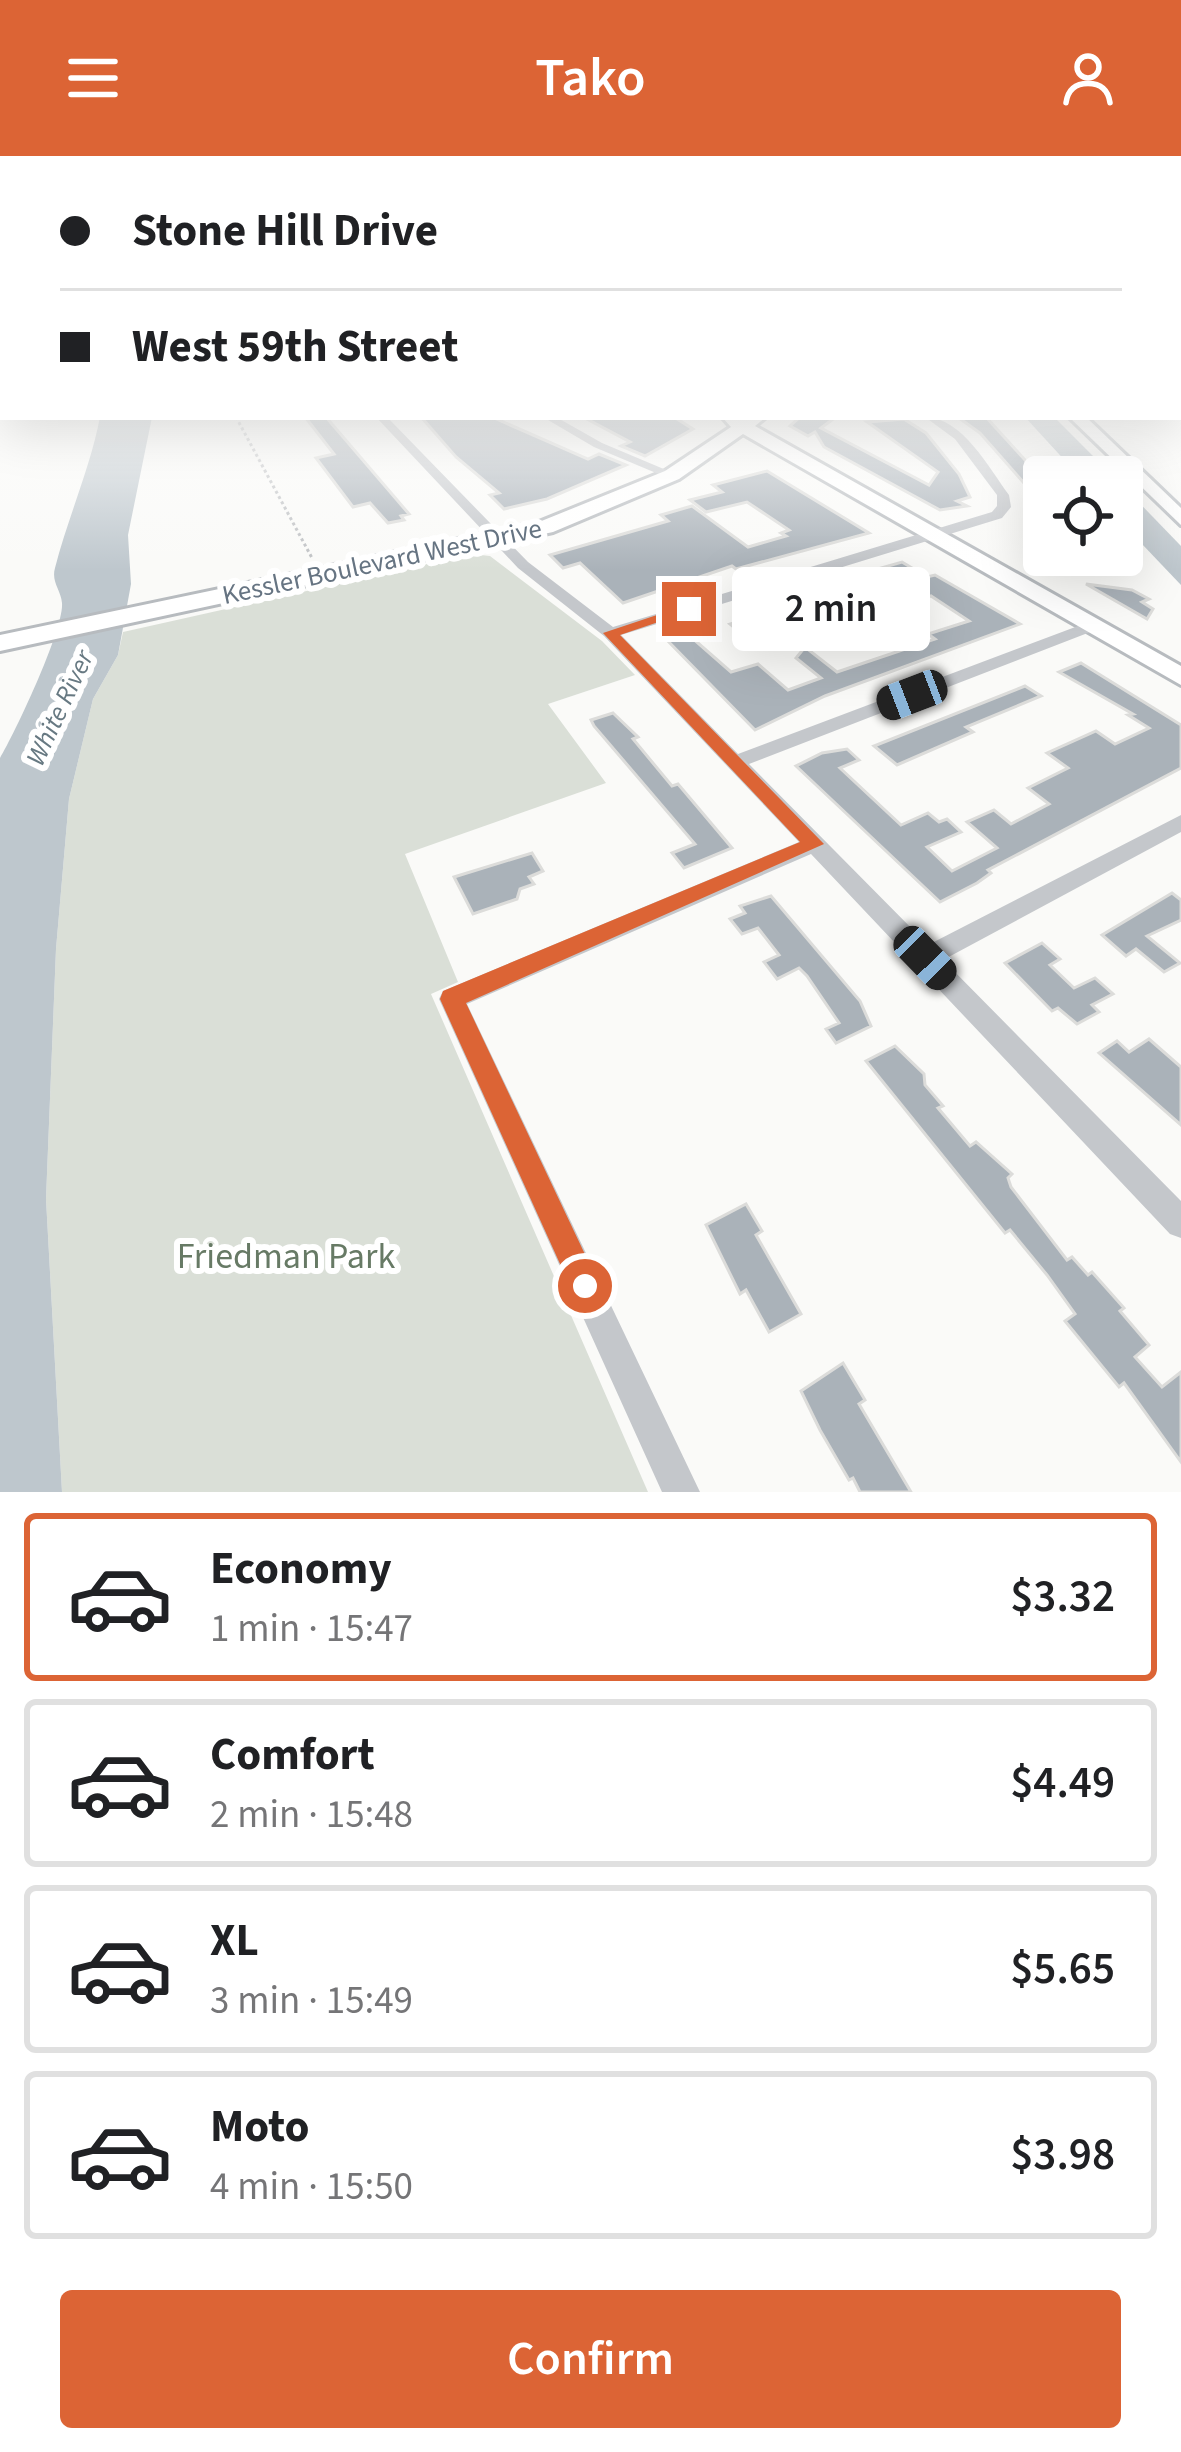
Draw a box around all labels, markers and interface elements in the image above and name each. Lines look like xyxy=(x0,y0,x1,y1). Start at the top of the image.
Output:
text: Tako xyxy=(535,40,646,117)
icon: menu xyxy=(60,45,126,111)
icon: person xyxy=(1055,45,1121,111)
text: Stone Hill Drive xyxy=(132,199,438,263)
text: West 59th Street xyxy=(132,315,458,379)
map controls xyxy=(1023,456,1143,576)
button: locate xyxy=(1023,456,1143,576)
street label: Kessler Boulevard West Drive xyxy=(219,509,545,615)
callout: 2 min xyxy=(731,567,929,651)
text: 2 min xyxy=(785,581,877,637)
route end xyxy=(662,582,716,636)
water label: White River xyxy=(16,642,104,772)
car xyxy=(872,665,952,725)
car xyxy=(887,920,963,996)
park label: Friedman Park xyxy=(177,1231,395,1282)
route start xyxy=(558,1259,612,1313)
text: Economy xyxy=(210,1537,392,1601)
icon: car xyxy=(66,1543,174,1651)
text: $3.32 xyxy=(1010,1565,1115,1629)
text: 1 min · 15:47 xyxy=(210,1601,413,1657)
text: Comfort xyxy=(210,1723,375,1787)
icon: car xyxy=(66,1729,174,1837)
text: $4.49 xyxy=(1010,1751,1115,1815)
text: 2 min · 15:48 xyxy=(210,1787,413,1843)
text: XL xyxy=(210,1909,259,1973)
icon: car xyxy=(66,1915,174,2023)
text: $5.65 xyxy=(1010,1937,1115,2001)
text: 3 min · 15:49 xyxy=(210,1973,413,2029)
text: Moto xyxy=(210,2095,309,2159)
icon: car xyxy=(66,2101,174,2209)
text: $3.98 xyxy=(1010,2123,1115,2187)
text: 4 min · 15:50 xyxy=(210,2159,413,2215)
button: Confirm xyxy=(60,2290,1121,2428)

